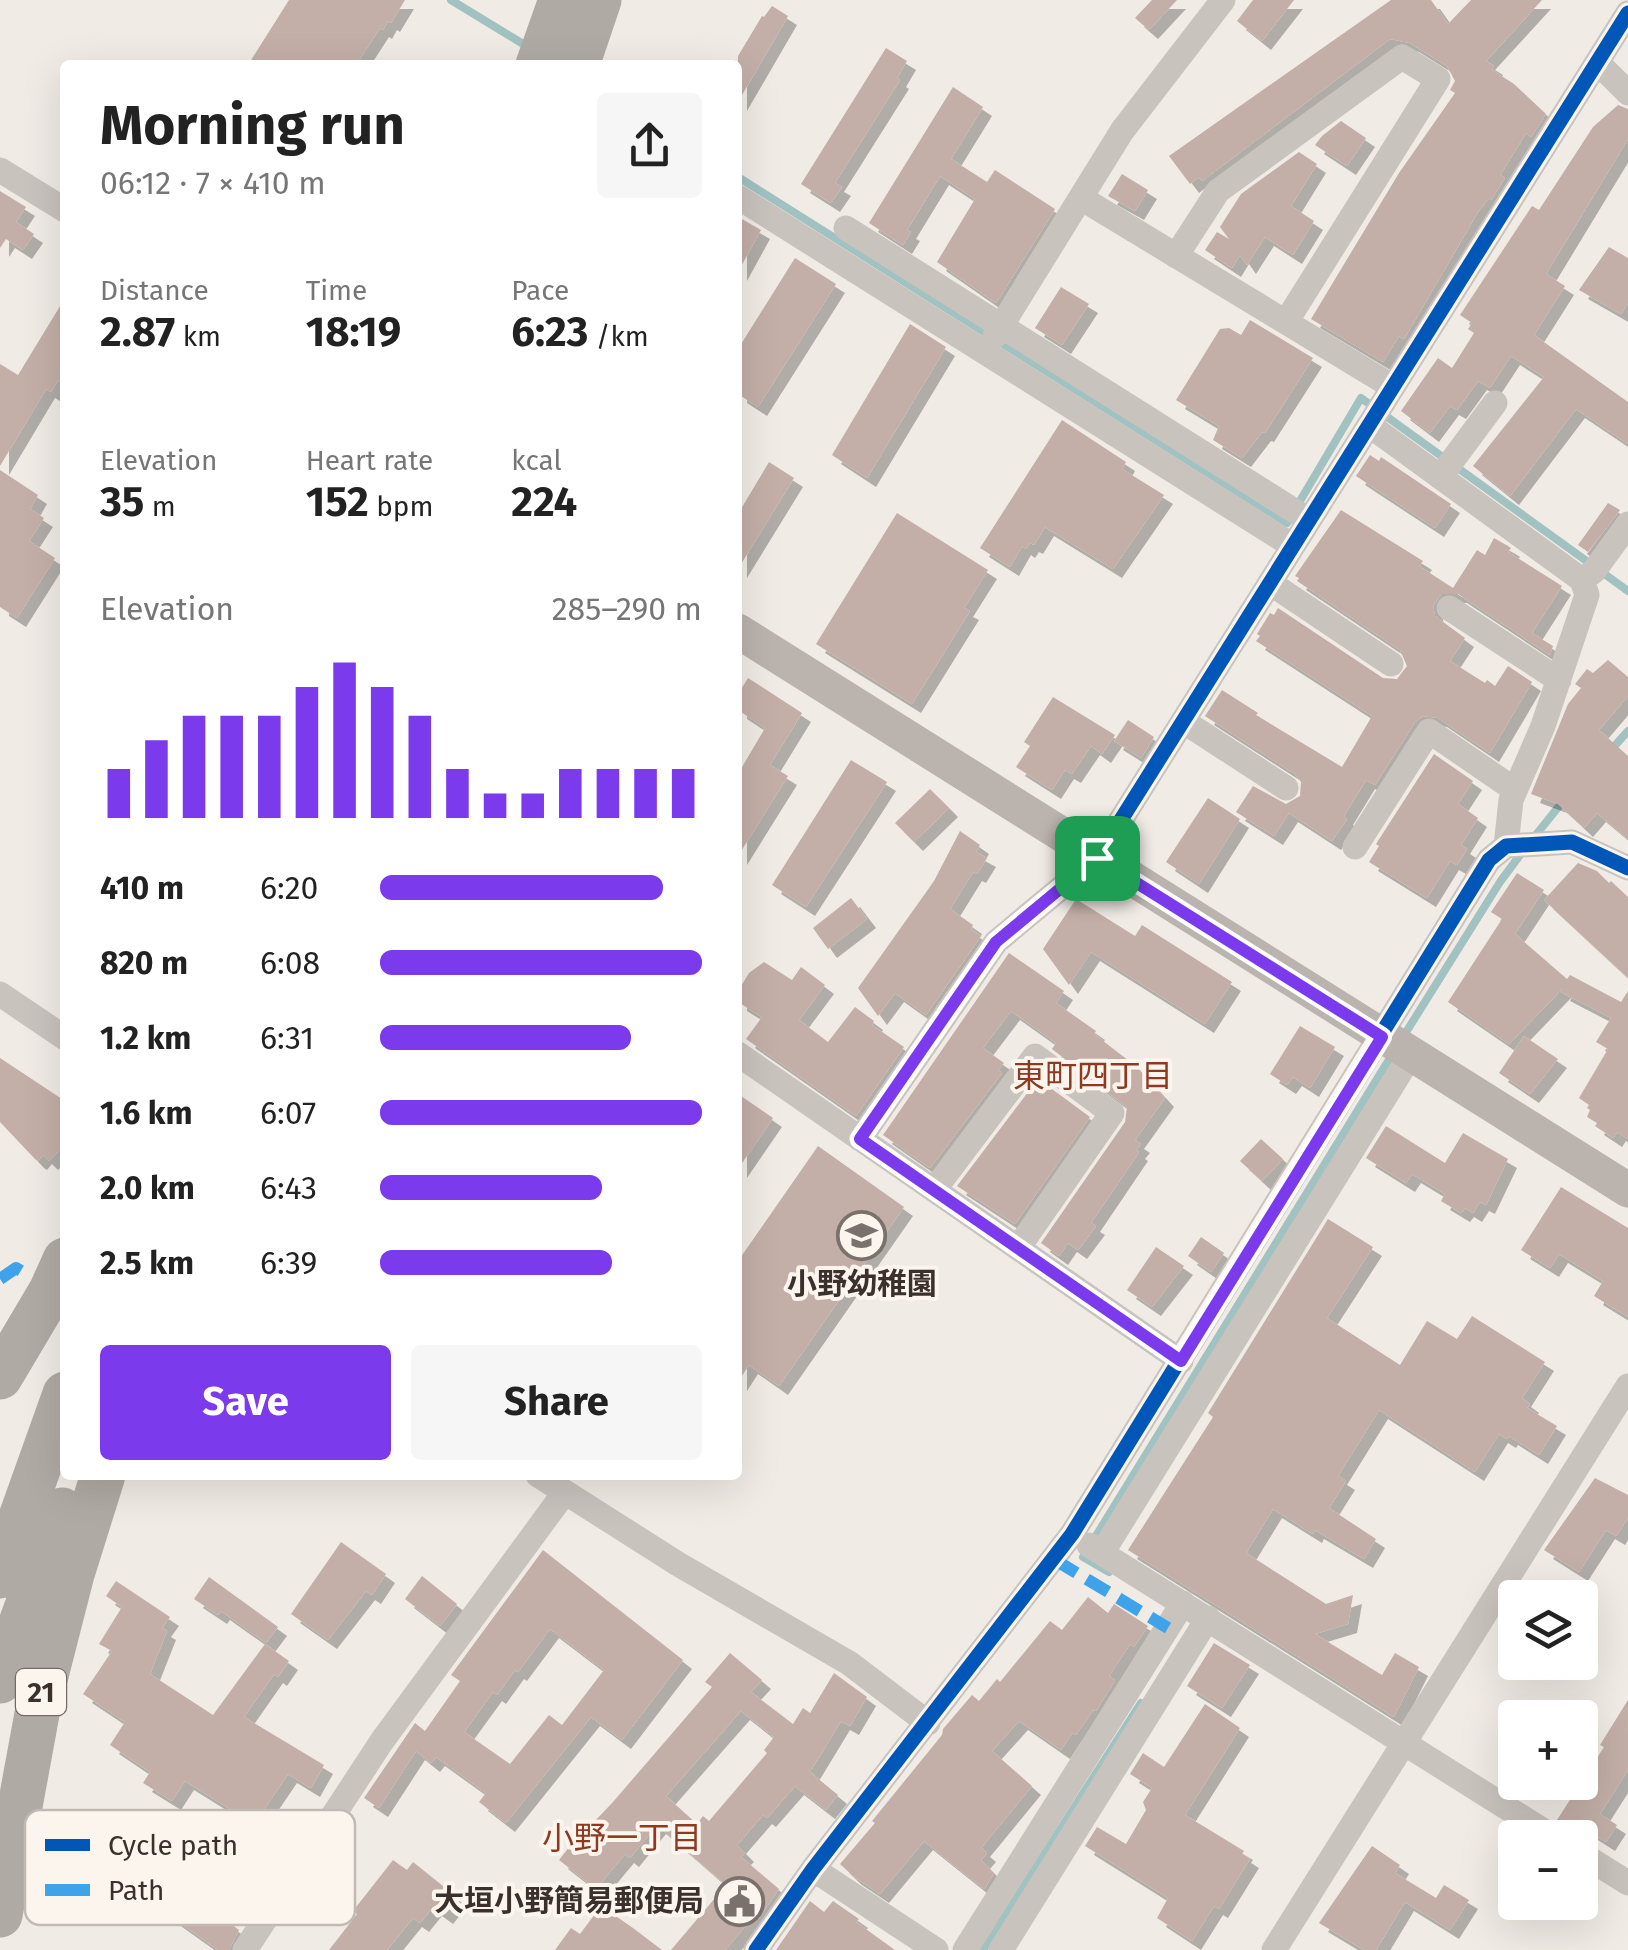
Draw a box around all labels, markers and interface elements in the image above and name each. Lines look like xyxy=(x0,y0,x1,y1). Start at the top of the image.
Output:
text: Morning run xyxy=(100,93,405,159)
button: share xyxy=(597,93,702,198)
text: 06:12 · 7 × 410 m xyxy=(100,164,326,202)
text: Distance xyxy=(100,274,209,307)
text: Time xyxy=(306,274,367,307)
text: Pace xyxy=(511,274,569,307)
text: 2.87 xyxy=(100,307,175,357)
text: 18:19 xyxy=(306,307,401,357)
text: 6:23 xyxy=(511,307,588,357)
text: km xyxy=(175,320,221,353)
text: /km xyxy=(588,320,649,353)
text: Elevation xyxy=(100,444,217,477)
text: Heart rate xyxy=(306,444,433,477)
text: kcal xyxy=(511,444,562,477)
text: 35 xyxy=(100,477,144,527)
text: 152 xyxy=(306,477,369,527)
text: 224 xyxy=(511,477,577,527)
text: m xyxy=(144,490,176,523)
text: bpm xyxy=(369,490,433,523)
text: Elevation xyxy=(100,590,234,628)
text: 285–290 m xyxy=(552,590,702,628)
pin xyxy=(1055,816,1140,901)
icon: arrive xyxy=(1070,831,1125,886)
text: 410 m xyxy=(100,869,184,907)
text: 6:20 xyxy=(260,869,318,907)
text: 820 m xyxy=(100,944,188,982)
text: 6:08 xyxy=(260,944,320,982)
text: 1.2 km xyxy=(100,1019,191,1057)
text: 6:31 xyxy=(260,1019,314,1057)
district label: 東町四丁目 xyxy=(1013,1057,1173,1095)
text: 1.6 km xyxy=(100,1094,193,1132)
text: 6:07 xyxy=(260,1094,316,1132)
text: 2.0 km xyxy=(100,1169,195,1207)
text: 6:43 xyxy=(260,1169,317,1207)
school or university icon: 小野幼稚園 xyxy=(836,1209,888,1261)
text: 2.5 km xyxy=(100,1244,194,1282)
text: 6:39 xyxy=(260,1244,317,1282)
place label: 小野幼稚園 xyxy=(787,1266,937,1302)
button: Save xyxy=(100,1345,391,1460)
button: Share xyxy=(411,1345,702,1460)
map controls xyxy=(1498,1580,1598,1920)
button: layers xyxy=(1498,1580,1598,1680)
road number: 21 xyxy=(16,1669,66,1715)
button: + xyxy=(1498,1700,1598,1800)
legend xyxy=(25,1810,355,1925)
district label: 小野一丁目 xyxy=(542,1819,702,1857)
button: − xyxy=(1498,1820,1598,1920)
text: Cycle path xyxy=(108,1829,238,1862)
text: Path xyxy=(108,1874,164,1907)
public building icon: 大垣小野簡易郵便局 xyxy=(713,1875,765,1927)
place label: 大垣小野簡易郵便局 xyxy=(434,1883,704,1919)

